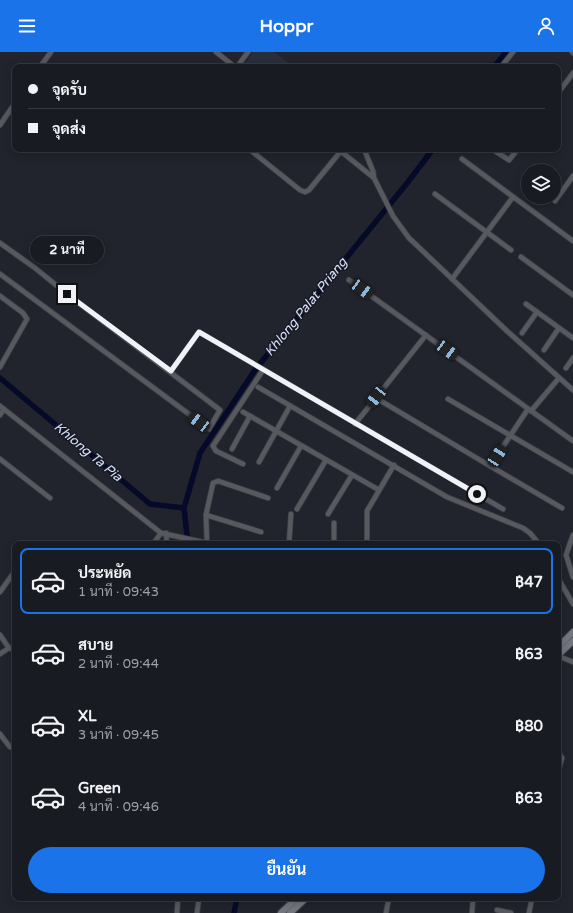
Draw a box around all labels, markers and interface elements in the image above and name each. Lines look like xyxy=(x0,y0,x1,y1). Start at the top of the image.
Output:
icon: menu xyxy=(16,15,38,37)
text: Hoppr xyxy=(260,15,313,37)
icon: person xyxy=(535,15,557,37)
text: จุดรับ xyxy=(52,81,87,99)
text: จุดส่ง xyxy=(52,120,86,138)
map controls xyxy=(521,164,561,204)
button: layers xyxy=(521,164,561,204)
callout: 2 นาที xyxy=(30,236,104,264)
text: 2 นาที xyxy=(49,242,85,258)
water label: Khlong Palat Priang xyxy=(261,254,351,359)
car xyxy=(349,277,375,301)
route end xyxy=(58,285,76,303)
car xyxy=(434,338,460,362)
car xyxy=(364,384,388,410)
car xyxy=(186,410,212,434)
water label: Khlong Ta Pia xyxy=(51,419,126,486)
car xyxy=(485,443,509,469)
route start xyxy=(468,485,486,503)
icon: car xyxy=(30,563,66,599)
text: ประหยัด xyxy=(78,564,131,582)
text: ฿47 xyxy=(515,573,543,591)
text: 1 นาที · 09:43 xyxy=(78,584,159,600)
icon: car xyxy=(30,635,66,671)
text: สบาย xyxy=(78,636,113,654)
text: ฿63 xyxy=(515,645,543,663)
text: 2 นาที · 09:44 xyxy=(78,656,159,672)
icon: car xyxy=(30,707,66,743)
text: XL xyxy=(78,707,97,725)
text: ฿80 xyxy=(515,717,543,735)
text: 3 นาที · 09:45 xyxy=(78,727,159,743)
icon: car xyxy=(30,779,66,815)
text: Green xyxy=(78,779,121,797)
text: ฿63 xyxy=(515,789,543,807)
text: 4 นาที · 09:46 xyxy=(78,799,159,815)
button: ยืนยัน xyxy=(28,847,545,893)

